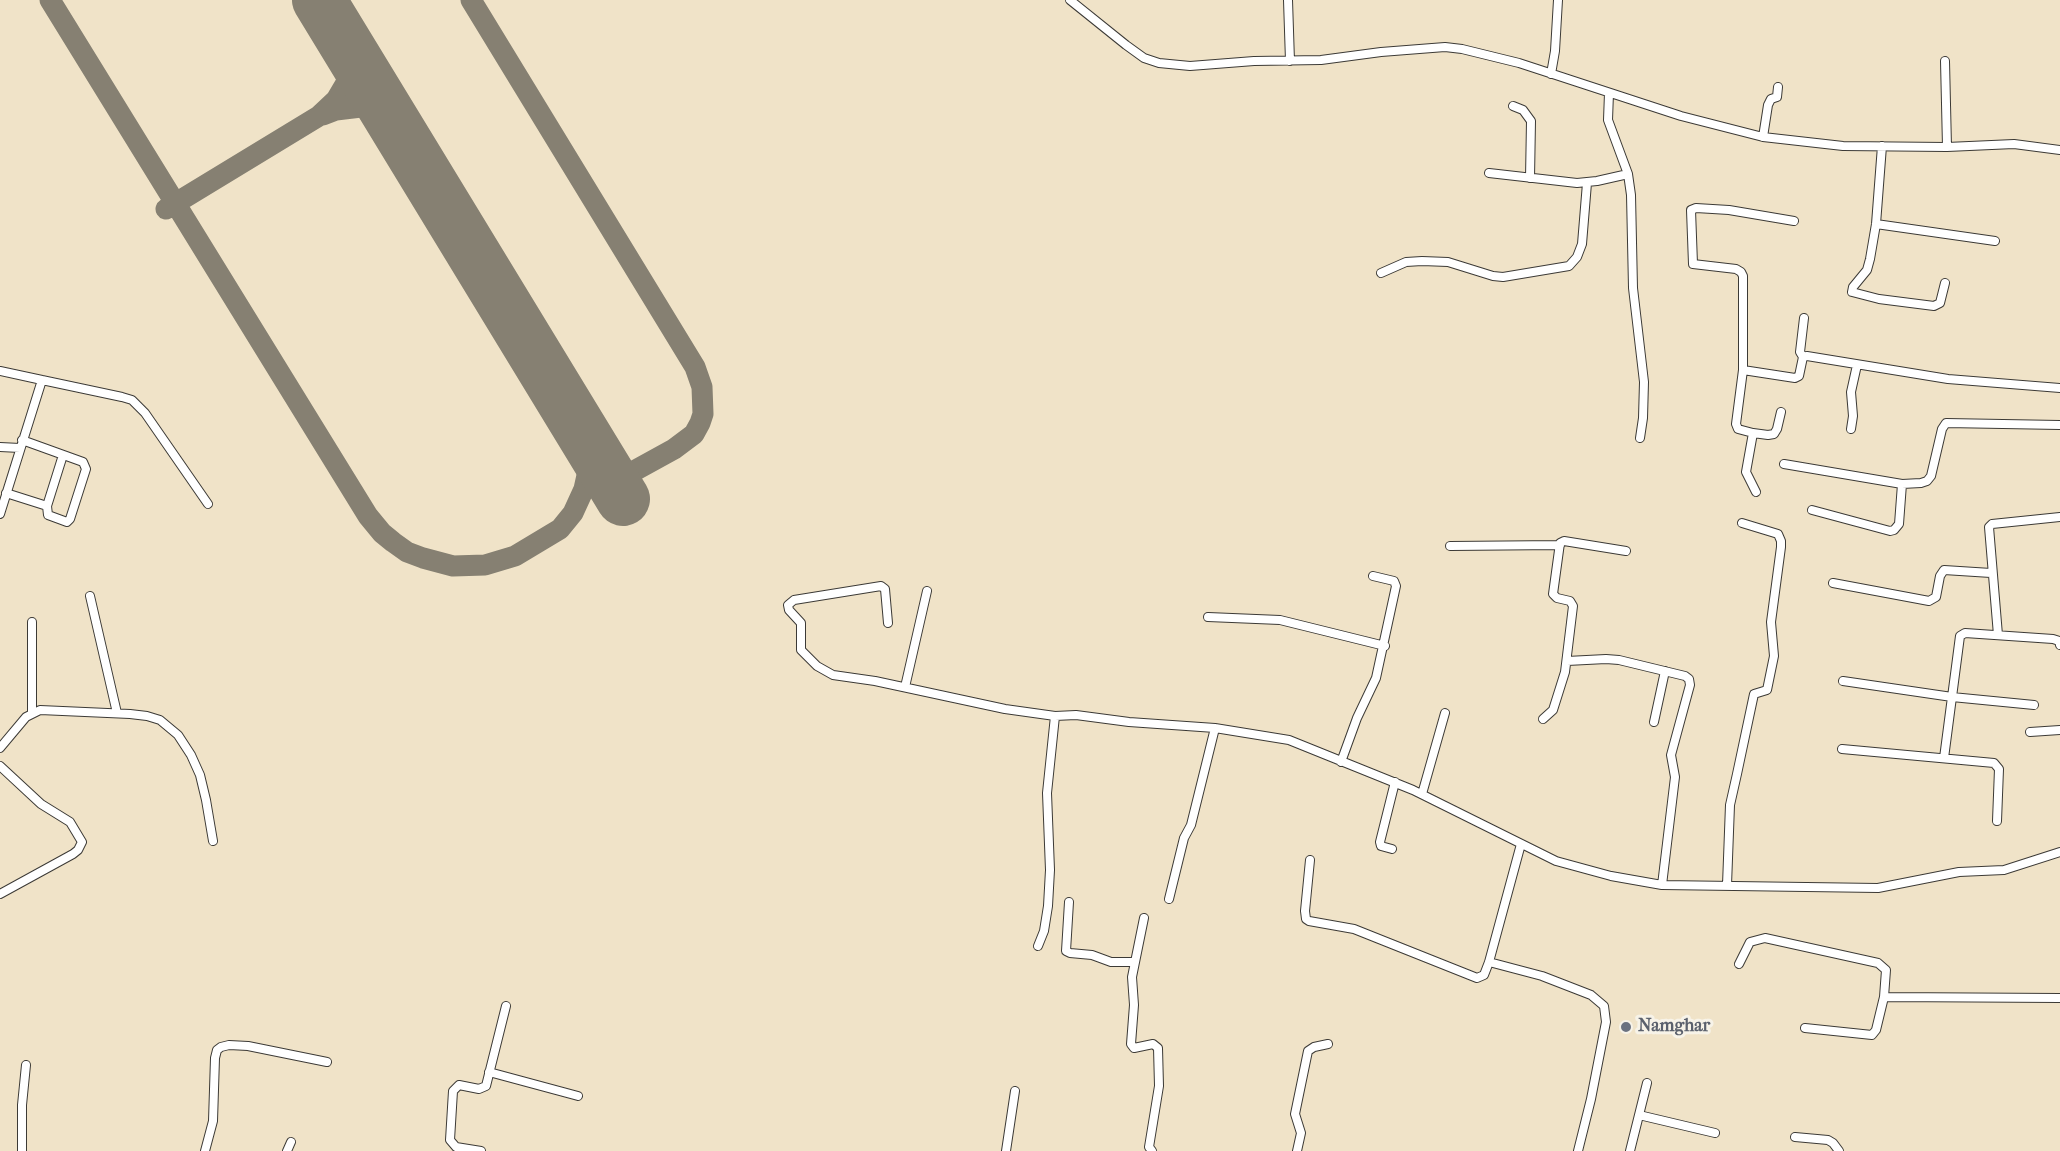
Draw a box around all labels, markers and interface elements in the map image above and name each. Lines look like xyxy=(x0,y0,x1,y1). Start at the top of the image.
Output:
place label: Namghar xyxy=(1638,1016,1710,1038)
marker: Namghar xyxy=(1619,1020,1633,1034)

